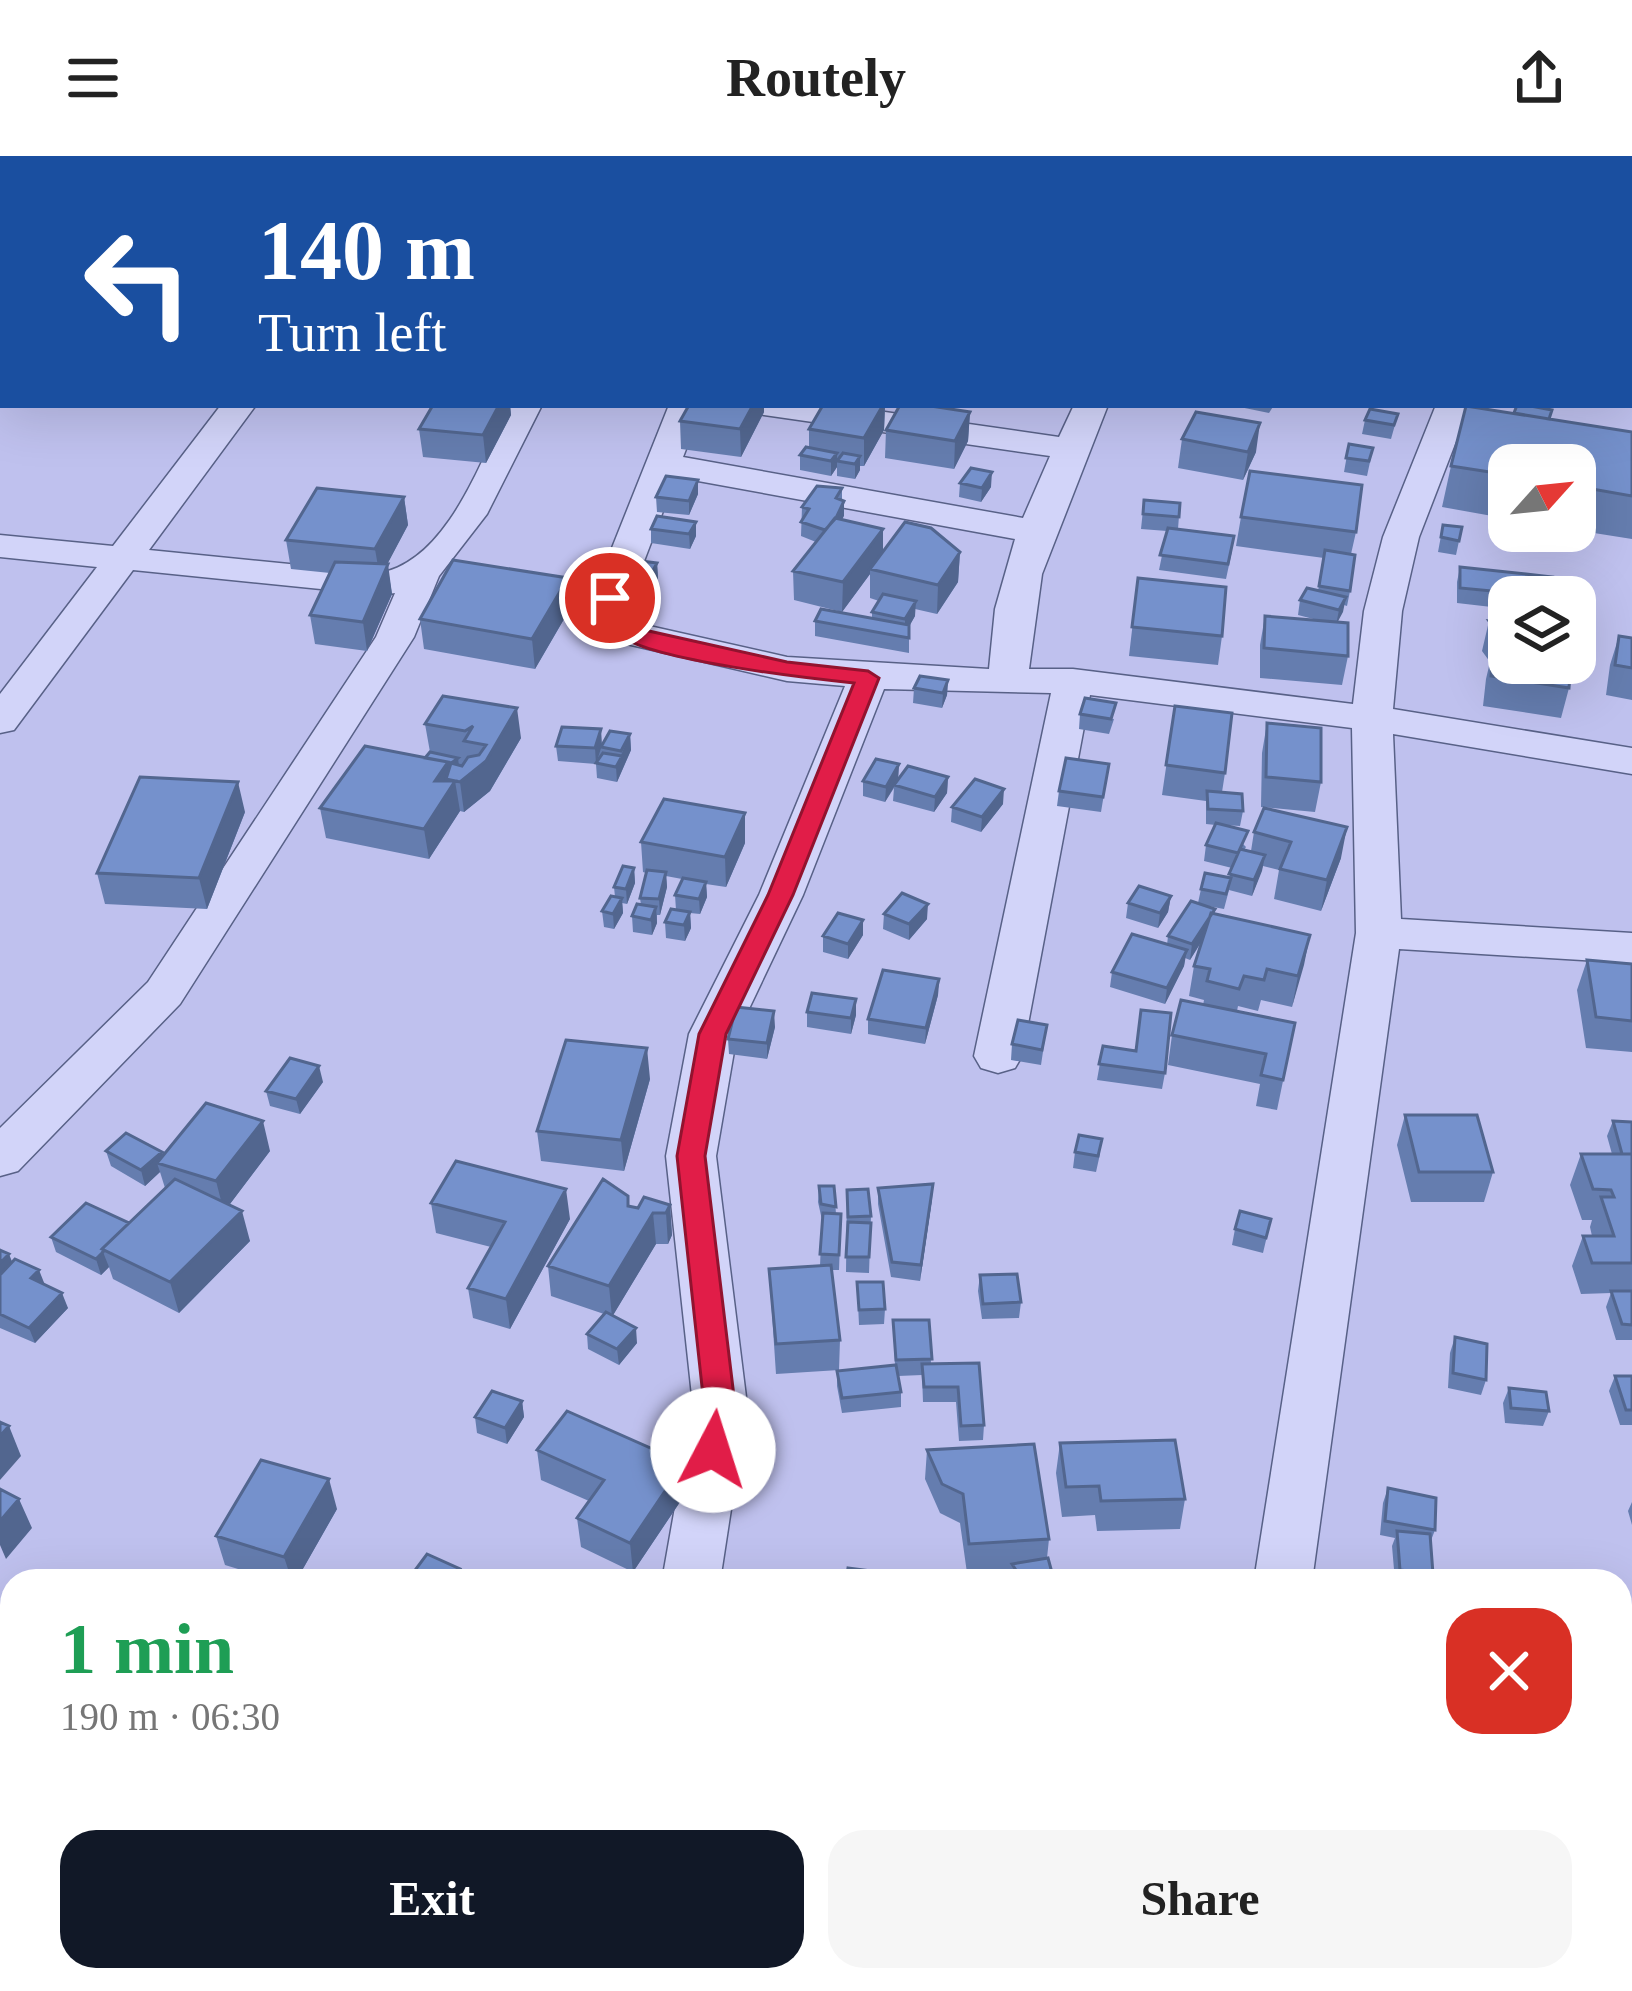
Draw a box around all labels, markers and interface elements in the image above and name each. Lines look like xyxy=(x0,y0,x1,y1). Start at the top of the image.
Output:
icon: menu xyxy=(60,45,126,111)
icon: share xyxy=(1506,45,1572,111)
text: Routely xyxy=(726,48,906,108)
icon: left xyxy=(60,204,216,360)
text: 140 m xyxy=(258,204,475,297)
text: Turn left xyxy=(258,303,447,363)
north arrow xyxy=(1488,444,1596,552)
map controls xyxy=(1488,444,1596,684)
pin xyxy=(559,547,661,649)
icon: arrive xyxy=(577,565,643,631)
button: layers xyxy=(1488,576,1596,684)
position arrow xyxy=(650,1387,776,1513)
button: close xyxy=(1446,1608,1572,1734)
text: 1 min xyxy=(60,1609,234,1689)
text: 190 m · 06:30 xyxy=(60,1695,280,1738)
button: Exit xyxy=(60,1830,804,1968)
button: Share xyxy=(828,1830,1572,1968)

